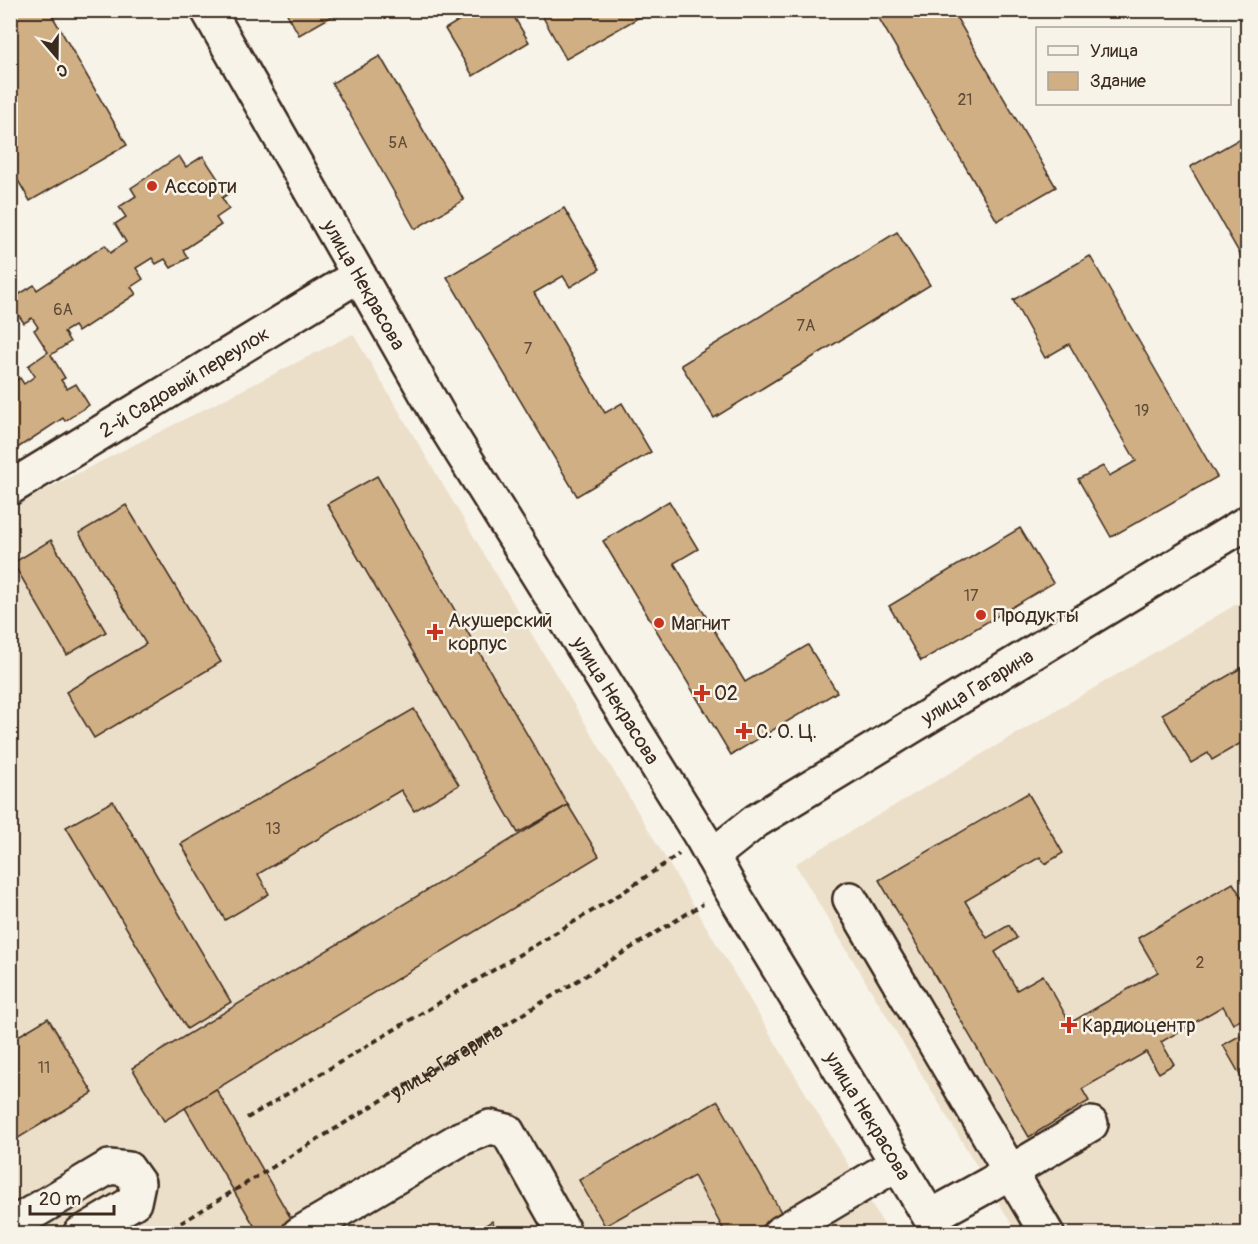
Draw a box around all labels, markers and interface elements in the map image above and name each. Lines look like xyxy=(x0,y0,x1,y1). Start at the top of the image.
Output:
north arrow xyxy=(27,27,87,87)
legend xyxy=(1036,27,1231,105)
text: Улица xyxy=(1090,40,1138,63)
text: С xyxy=(54,59,70,81)
text: Здание xyxy=(1090,70,1146,93)
house number: 21 xyxy=(957,90,973,110)
house number: 5А xyxy=(388,133,408,153)
place label: Ассорти xyxy=(164,174,236,199)
marker: Ассорти xyxy=(145,179,159,193)
street label: улица Некрасова xyxy=(316,214,411,354)
house number: 6А xyxy=(53,300,73,320)
house number: 7А xyxy=(797,316,815,336)
street label: 2-й Садовый переулок xyxy=(95,321,274,443)
house number: 7 xyxy=(524,339,533,359)
house number: 19 xyxy=(1135,401,1149,421)
house number: 17 xyxy=(964,586,979,606)
place label: Продукты xyxy=(993,603,1079,628)
place label: Акушерский корпус xyxy=(448,608,552,656)
marker: Продукты xyxy=(974,608,988,622)
place label: Магнит xyxy=(671,611,730,636)
marker: Магнит xyxy=(652,616,666,630)
marker: Акушерский корпус xyxy=(426,623,444,641)
street label: улица Некрасова xyxy=(566,631,665,769)
street label: улица Гагарина xyxy=(916,643,1038,731)
place label: O2 xyxy=(714,681,738,706)
marker: O2 xyxy=(695,686,709,700)
place label: С. О. Ц. xyxy=(756,719,817,744)
marker: С. О. Ц. xyxy=(737,724,751,738)
house number: 13 xyxy=(265,819,281,839)
house number: 2 xyxy=(1196,953,1205,973)
place label: Кардиоцентр xyxy=(1082,1013,1196,1038)
marker: Кардиоцентр xyxy=(1060,1016,1078,1034)
street label: улица Гагарина xyxy=(385,1018,507,1106)
street label: улица Некрасова xyxy=(819,1046,916,1185)
house number: 11 xyxy=(38,1058,50,1078)
scale bar xyxy=(30,1178,114,1216)
text: 20 m xyxy=(39,1188,81,1211)

